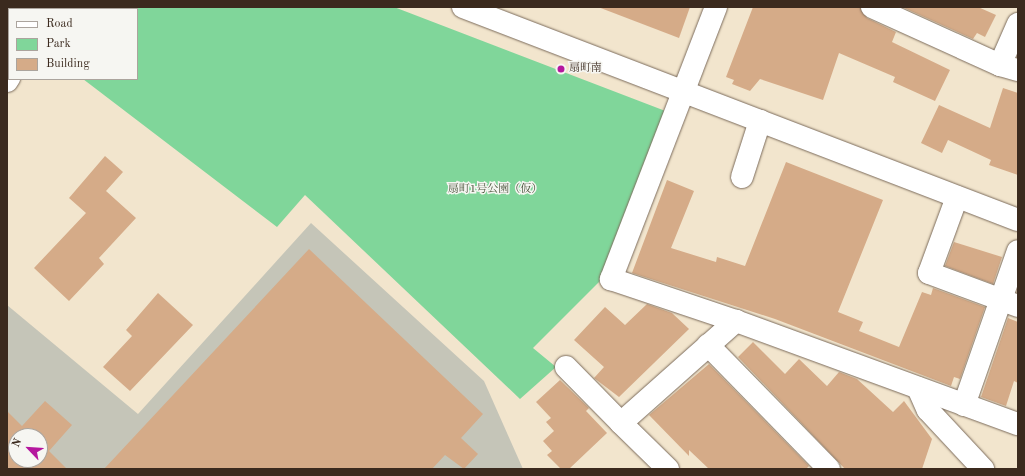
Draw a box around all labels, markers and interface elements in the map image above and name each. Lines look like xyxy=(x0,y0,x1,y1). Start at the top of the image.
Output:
legend xyxy=(8,8,138,80)
text: Road xyxy=(46,18,73,30)
text: Park xyxy=(46,38,71,50)
text: Building xyxy=(46,58,90,70)
place label: 扇町南 xyxy=(569,62,602,76)
marker: 扇町南 xyxy=(556,64,566,74)
park label: 扇町1号公園（仮） xyxy=(448,183,542,197)
north arrow xyxy=(8,428,48,468)
text: N xyxy=(11,437,24,449)

